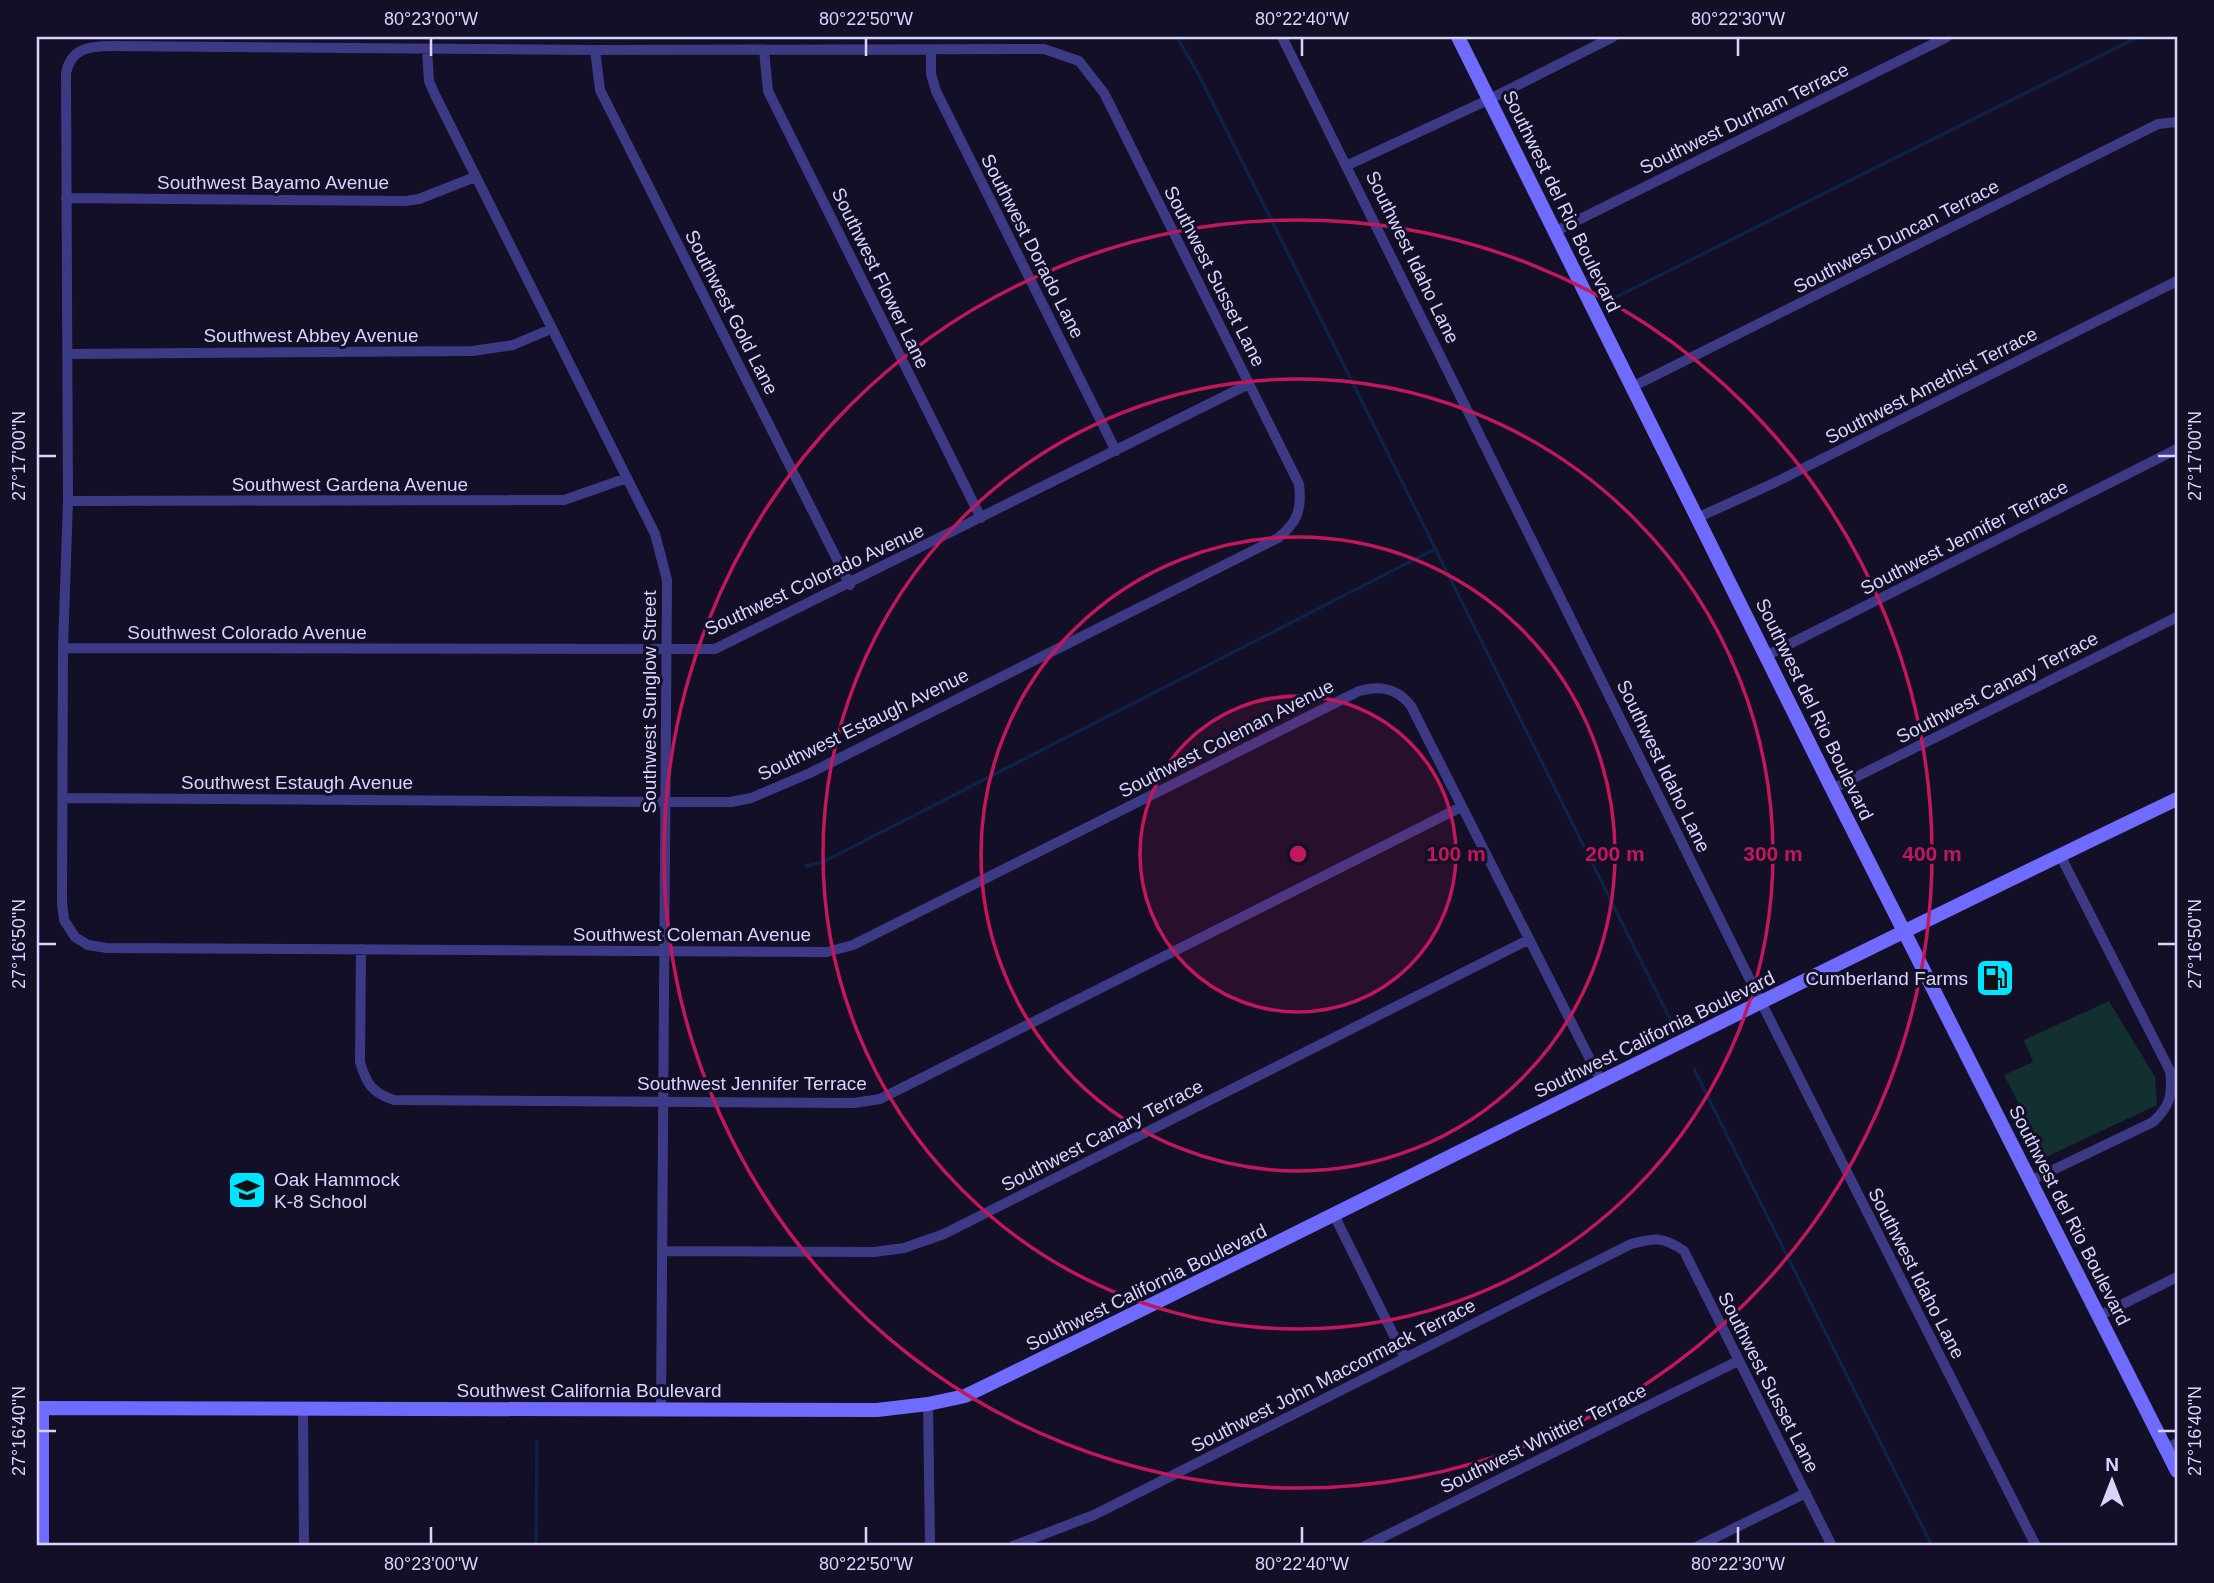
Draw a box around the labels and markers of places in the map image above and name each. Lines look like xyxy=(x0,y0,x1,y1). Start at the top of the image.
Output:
centre of rings xyxy=(1286,842,1310,866)
fuel station icon: Cumberland Farms xyxy=(1974,957,2016,999)
place label: Cumberland Farms xyxy=(1805,968,1968,989)
school or university icon: Oak Hammock K-8 School xyxy=(226,1169,268,1211)
place label: Oak Hammock K-8 School xyxy=(274,1169,400,1212)

